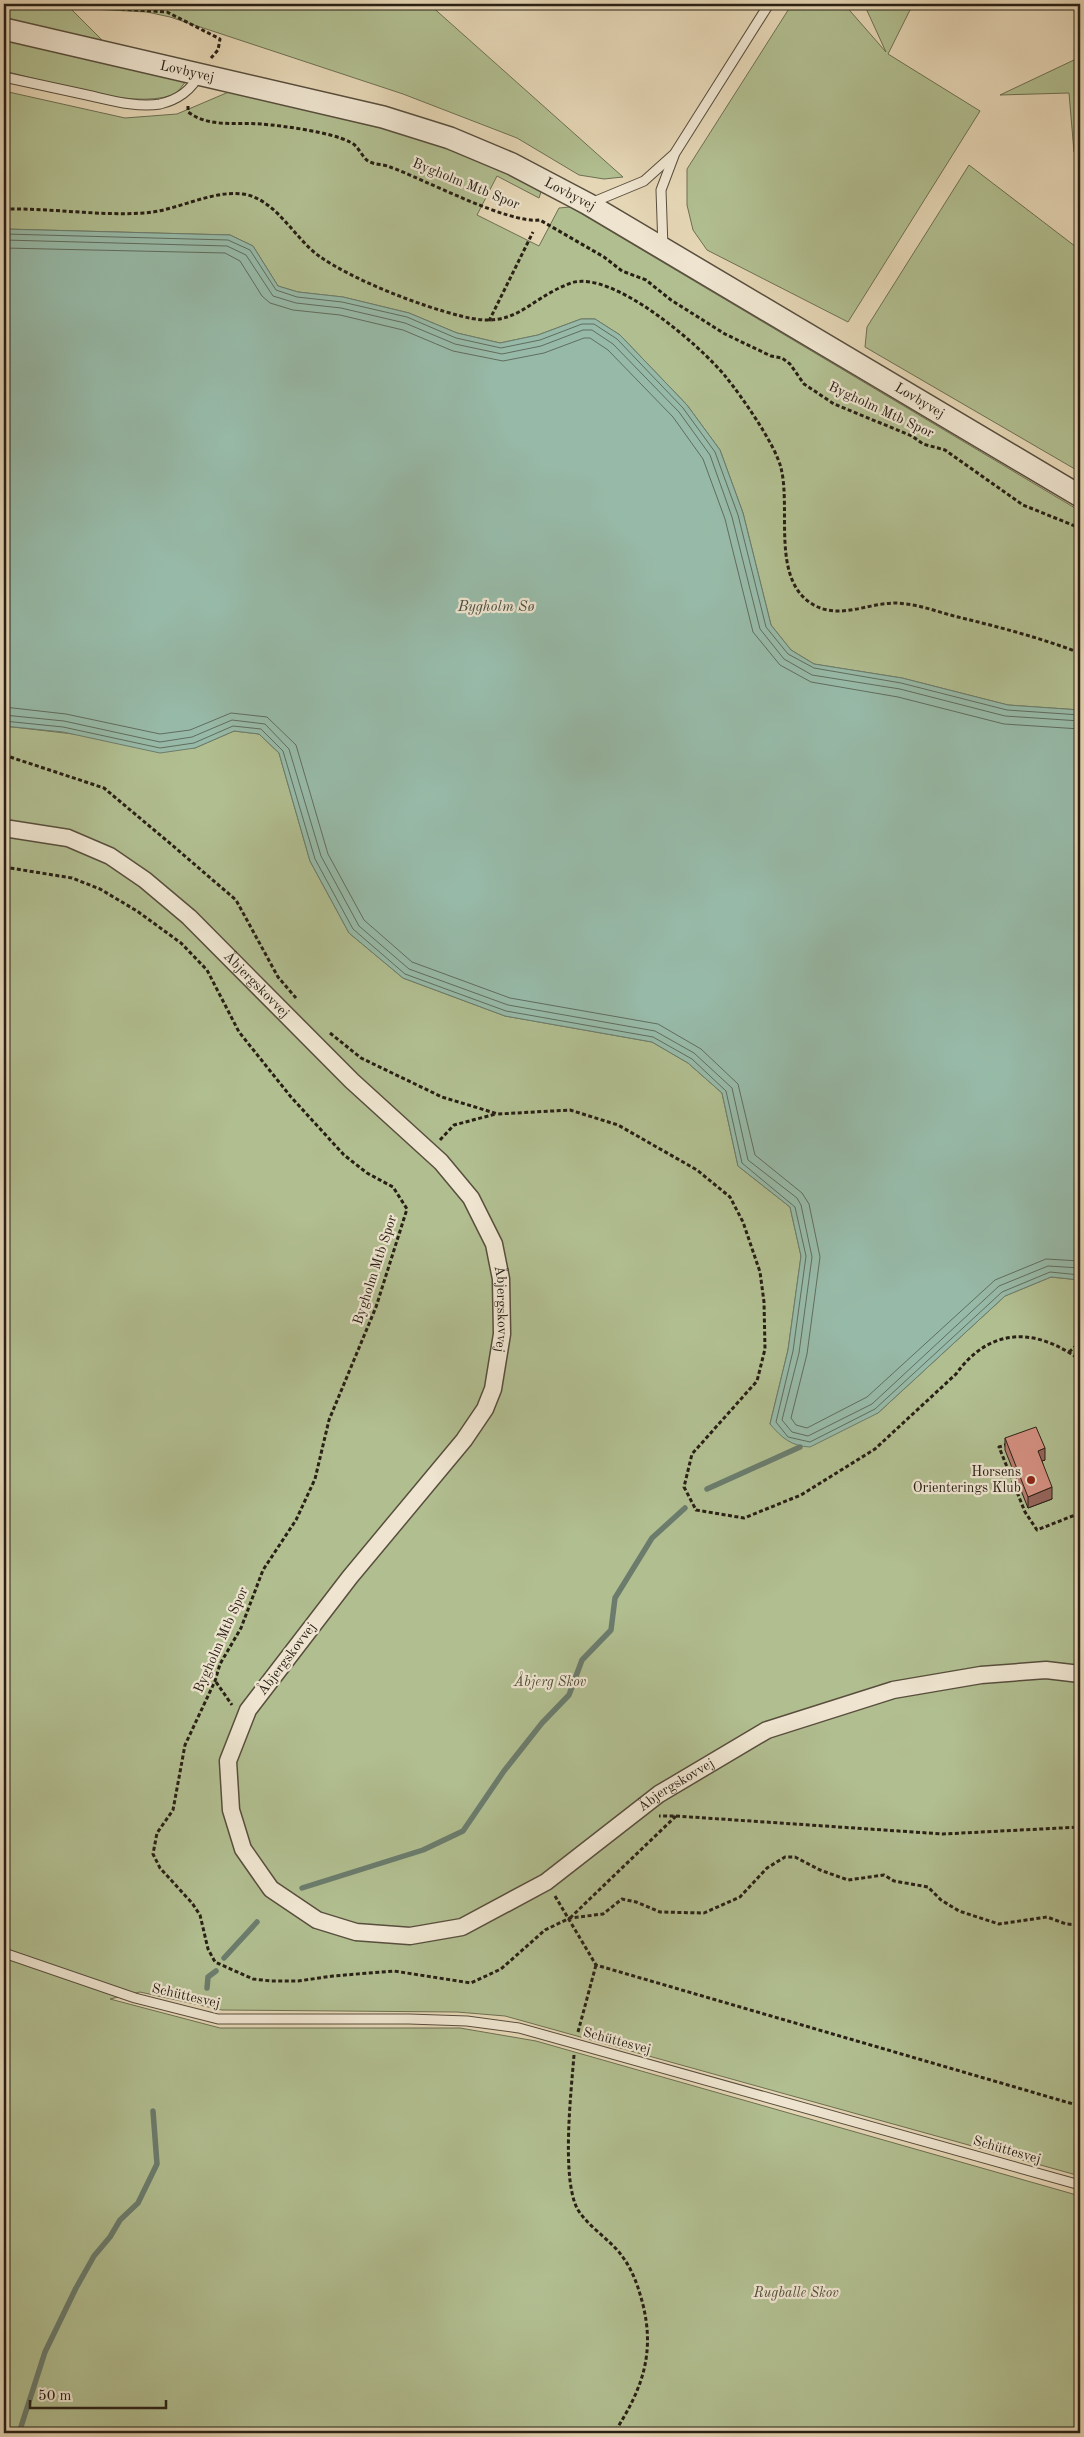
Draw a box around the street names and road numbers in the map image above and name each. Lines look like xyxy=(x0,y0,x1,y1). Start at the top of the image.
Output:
street label: Lovbyvej xyxy=(159,58,216,85)
street label: Bygholm Mtb Spor xyxy=(410,156,522,212)
street label: Lovbyvej xyxy=(542,175,598,214)
street label: Bygholm Mtb Spor xyxy=(826,379,936,441)
street label: Lovbyvej xyxy=(892,381,947,421)
street label: Åbjergskovvej xyxy=(221,946,292,1021)
street label: Bygholm Mtb Spor xyxy=(351,1213,399,1327)
street label: Åbjergskovvej xyxy=(492,1264,511,1353)
street label: Bygholm Mtb Spor xyxy=(191,1585,251,1695)
street label: Åbjergskovvej xyxy=(252,1618,319,1698)
street label: Åbjergskovvej xyxy=(633,1756,717,1814)
street label: Schüttesvej xyxy=(150,1981,222,2011)
street label: Schüttesvej xyxy=(581,2025,653,2057)
street label: Schüttesvej xyxy=(971,2134,1043,2166)

